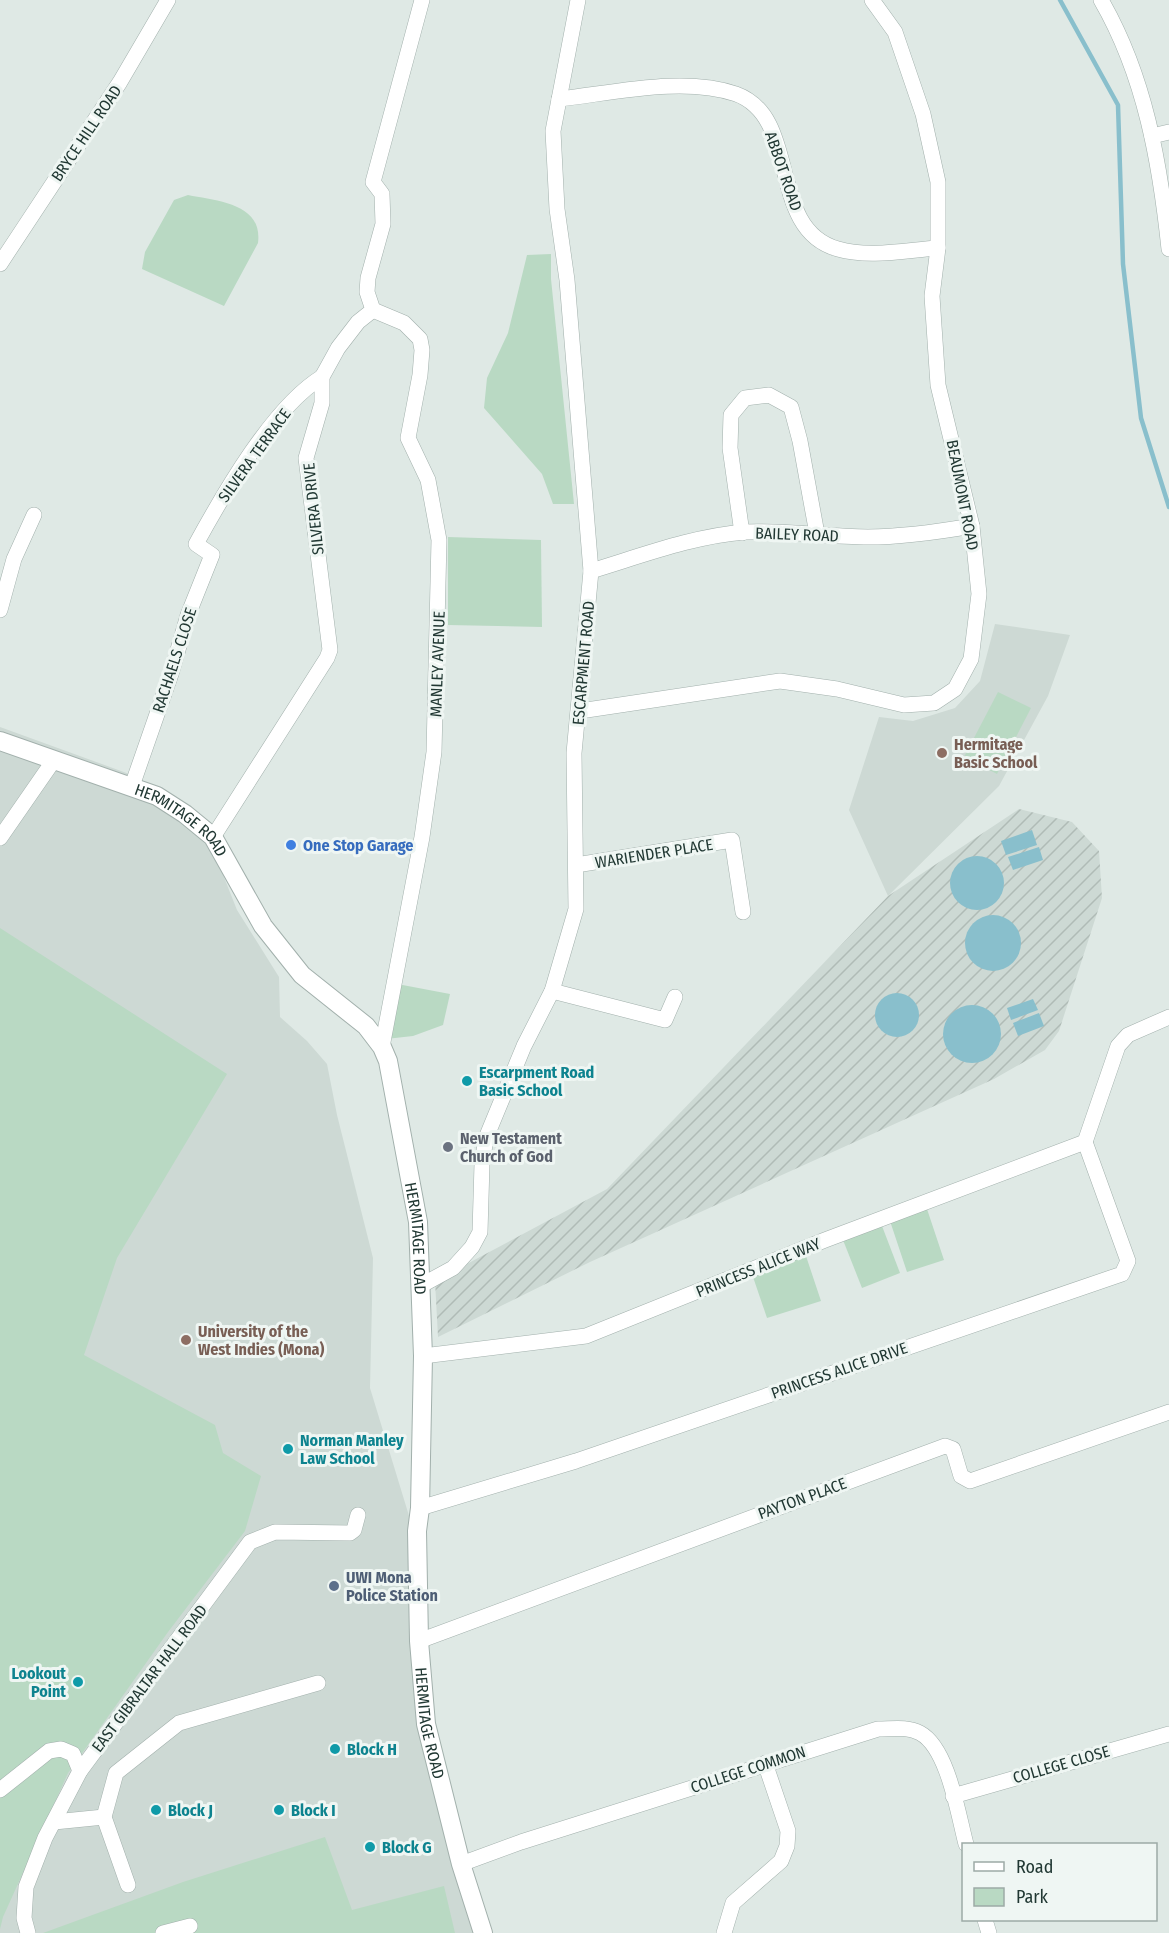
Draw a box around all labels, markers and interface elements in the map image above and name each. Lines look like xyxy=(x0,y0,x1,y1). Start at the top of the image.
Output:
street label: BRYCE HILL ROAD xyxy=(47,82,126,185)
street label: ABBOT ROAD xyxy=(761,129,806,213)
street label: SILVERA TERRACE xyxy=(214,405,295,506)
street label: BEAUMONT ROAD xyxy=(942,438,983,552)
street label: SILVERA DRIVE xyxy=(299,462,328,556)
street label: BAILEY ROAD xyxy=(755,524,839,545)
street label: ESCARPMENT ROAD xyxy=(569,600,598,726)
street label: RACHAELS CLOSE xyxy=(149,605,200,715)
street label: MANLEY AVENUE xyxy=(426,611,449,717)
place label: Hermitage Basic School xyxy=(954,735,1038,772)
marker: Hermitage Basic School xyxy=(935,746,949,760)
street label: HERMITAGE ROAD xyxy=(132,780,231,860)
street label: WARIENDER PLACE xyxy=(594,835,714,872)
place label: One Stop Garage xyxy=(303,836,413,855)
marker: One Stop Garage xyxy=(284,838,298,852)
place label: Escarpment Road Basic School xyxy=(479,1063,594,1100)
marker: Escarpment Road Basic School xyxy=(460,1074,474,1088)
place label: New Testament Church of God xyxy=(460,1129,562,1166)
marker: New Testament Church of God xyxy=(441,1140,455,1154)
street label: HERMITAGE ROAD xyxy=(401,1181,430,1295)
street label: PRINCESS ALICE WAY xyxy=(693,1234,823,1301)
place label: University of the West Indies (Mona) xyxy=(198,1322,324,1359)
marker: University of the West Indies (Mona) xyxy=(179,1333,193,1347)
street label: PRINCESS ALICE DRIVE xyxy=(769,1338,910,1403)
place label: Norman Manley Law School xyxy=(300,1431,404,1468)
marker: Norman Manley Law School xyxy=(281,1442,295,1456)
street label: PAYTON PLACE xyxy=(755,1474,849,1523)
place label: UWI Mona Police Station xyxy=(346,1568,438,1605)
marker: UWI Mona Police Station xyxy=(327,1579,341,1593)
street label: EAST GIBRALTAR HALL ROAD xyxy=(88,1601,211,1756)
place label: Lookout Point xyxy=(11,1664,66,1701)
street label: HERMITAGE ROAD xyxy=(411,1666,448,1781)
marker: Lookout Point xyxy=(71,1675,85,1689)
place label: Block H xyxy=(347,1740,397,1759)
marker: Block H xyxy=(328,1742,342,1756)
street label: COLLEGE COMMON xyxy=(688,1742,808,1797)
street label: COLLEGE CLOSE xyxy=(1011,1742,1112,1787)
place label: Block J xyxy=(168,1801,213,1820)
place label: Block I xyxy=(291,1801,336,1820)
marker: Block J xyxy=(149,1803,163,1817)
marker: Block I xyxy=(272,1803,286,1817)
place label: Block G xyxy=(382,1838,432,1857)
marker: Block G xyxy=(363,1840,377,1854)
legend xyxy=(962,1843,1157,1921)
text: Road xyxy=(1016,1856,1053,1878)
text: Park xyxy=(1016,1886,1049,1908)

